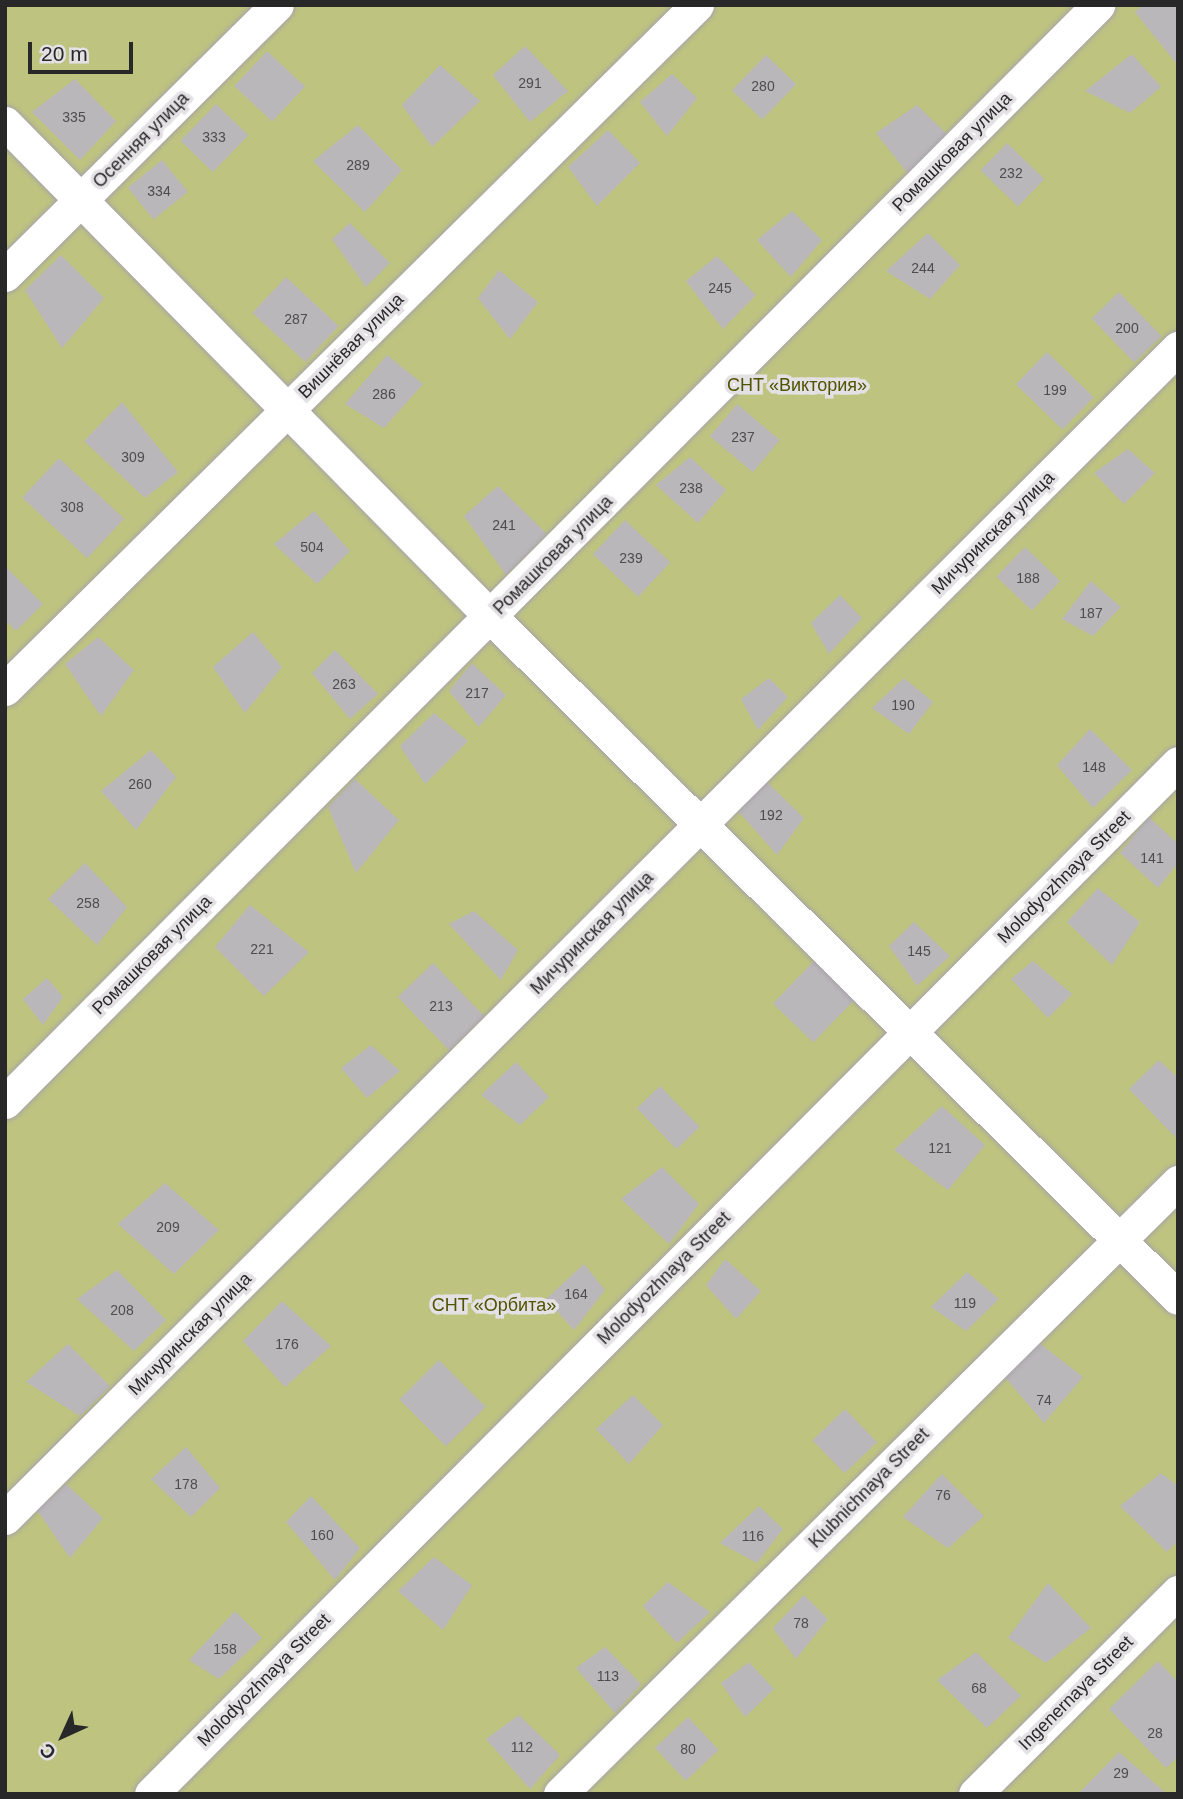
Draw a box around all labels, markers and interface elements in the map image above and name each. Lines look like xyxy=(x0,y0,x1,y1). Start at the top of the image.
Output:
scale bar xyxy=(32,28,136,72)
text: 20 m xyxy=(41,42,88,65)
house number: 291 xyxy=(518,75,542,91)
house number: 280 xyxy=(751,78,775,94)
street label: Осенняя улица xyxy=(89,88,193,192)
street label: Ромашковая улица xyxy=(888,88,1016,216)
house number: 335 xyxy=(62,109,86,125)
house number: 333 xyxy=(202,129,226,145)
house number: 289 xyxy=(346,157,370,173)
house number: 232 xyxy=(999,165,1023,181)
house number: 334 xyxy=(147,183,171,199)
house number: 244 xyxy=(911,260,935,276)
house number: 245 xyxy=(708,280,732,296)
street label: Вишнёвая улица xyxy=(294,289,408,403)
house number: 287 xyxy=(284,311,308,327)
house number: 200 xyxy=(1115,320,1139,336)
park label: СНТ «Виктория» xyxy=(727,374,867,396)
house number: 199 xyxy=(1043,382,1067,398)
house number: 286 xyxy=(372,386,396,402)
house number: 237 xyxy=(731,429,755,445)
house number: 309 xyxy=(121,449,145,465)
street label: Мичуринская улица xyxy=(927,467,1059,599)
house number: 238 xyxy=(679,480,703,496)
street label: Ромашковая улица xyxy=(489,491,617,619)
house number: 308 xyxy=(60,499,84,515)
house number: 241 xyxy=(492,517,516,533)
house number: 504 xyxy=(300,539,324,555)
house number: 239 xyxy=(619,550,643,566)
house number: 188 xyxy=(1016,570,1040,586)
house number: 187 xyxy=(1079,605,1103,621)
house number: 263 xyxy=(332,676,356,692)
house number: 217 xyxy=(465,685,489,701)
house number: 190 xyxy=(891,697,915,713)
house number: 148 xyxy=(1082,759,1106,775)
house number: 260 xyxy=(128,776,152,792)
street label: Molodyozhnaya Street xyxy=(993,806,1135,948)
house number: 192 xyxy=(759,807,783,823)
house number: 141 xyxy=(1140,850,1164,866)
street label: Мичуринская улица xyxy=(526,867,658,999)
street label: Ромашковая улица xyxy=(88,891,216,1019)
house number: 258 xyxy=(76,895,100,911)
house number: 221 xyxy=(250,941,274,957)
house number: 145 xyxy=(907,943,931,959)
house number: 213 xyxy=(429,998,453,1014)
house number: 121 xyxy=(928,1140,952,1156)
street label: Molodyozhnaya Street xyxy=(593,1207,735,1349)
house number: 209 xyxy=(156,1219,180,1235)
street label: Мичуринская улица xyxy=(124,1268,256,1400)
house number: 164 xyxy=(564,1286,588,1302)
park label: СНТ «Орбита» xyxy=(432,1294,556,1316)
house number: 119 xyxy=(954,1295,976,1311)
house number: 208 xyxy=(110,1302,134,1318)
house number: 176 xyxy=(275,1336,299,1352)
house number: 74 xyxy=(1036,1392,1052,1408)
street label: Klubnichnaya Street xyxy=(804,1423,934,1553)
house number: 178 xyxy=(174,1476,198,1492)
house number: 76 xyxy=(935,1487,951,1503)
house number: 160 xyxy=(310,1527,334,1543)
house number: 116 xyxy=(742,1528,764,1544)
street label: Molodyozhnaya Street xyxy=(193,1609,335,1751)
house number: 78 xyxy=(793,1615,809,1631)
street label: Ingenernaya Street xyxy=(1014,1631,1138,1755)
house number: 158 xyxy=(213,1641,237,1657)
house number: 113 xyxy=(597,1668,619,1684)
house number: 68 xyxy=(971,1680,987,1696)
north arrow xyxy=(28,1701,98,1771)
house number: 28 xyxy=(1147,1725,1163,1741)
text: С xyxy=(36,1739,60,1763)
house number: 112 xyxy=(511,1739,533,1755)
house number: 80 xyxy=(680,1741,696,1757)
house number: 29 xyxy=(1113,1765,1129,1781)

